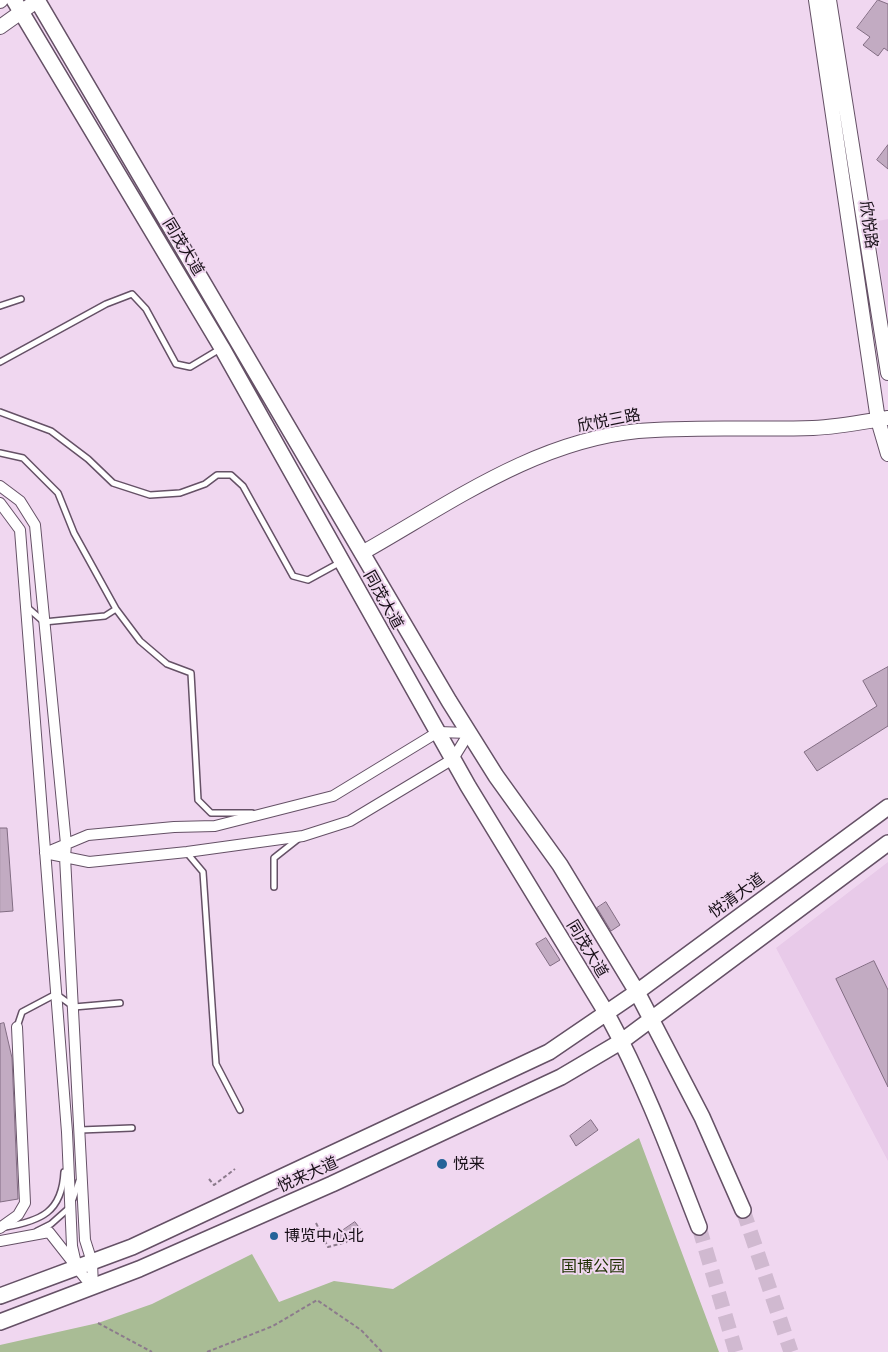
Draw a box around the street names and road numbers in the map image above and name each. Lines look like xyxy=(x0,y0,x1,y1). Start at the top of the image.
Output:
street label: 欣悦路 xyxy=(855,200,881,250)
street label: 同茂大道 xyxy=(158,215,208,279)
street label: 欣悦三路 xyxy=(576,405,642,437)
street label: 同茂大道 xyxy=(359,567,407,633)
street label: 悦清大道 xyxy=(705,869,769,923)
street label: 同茂大道 xyxy=(562,917,612,981)
street label: 悦来大道 xyxy=(275,1153,341,1197)

